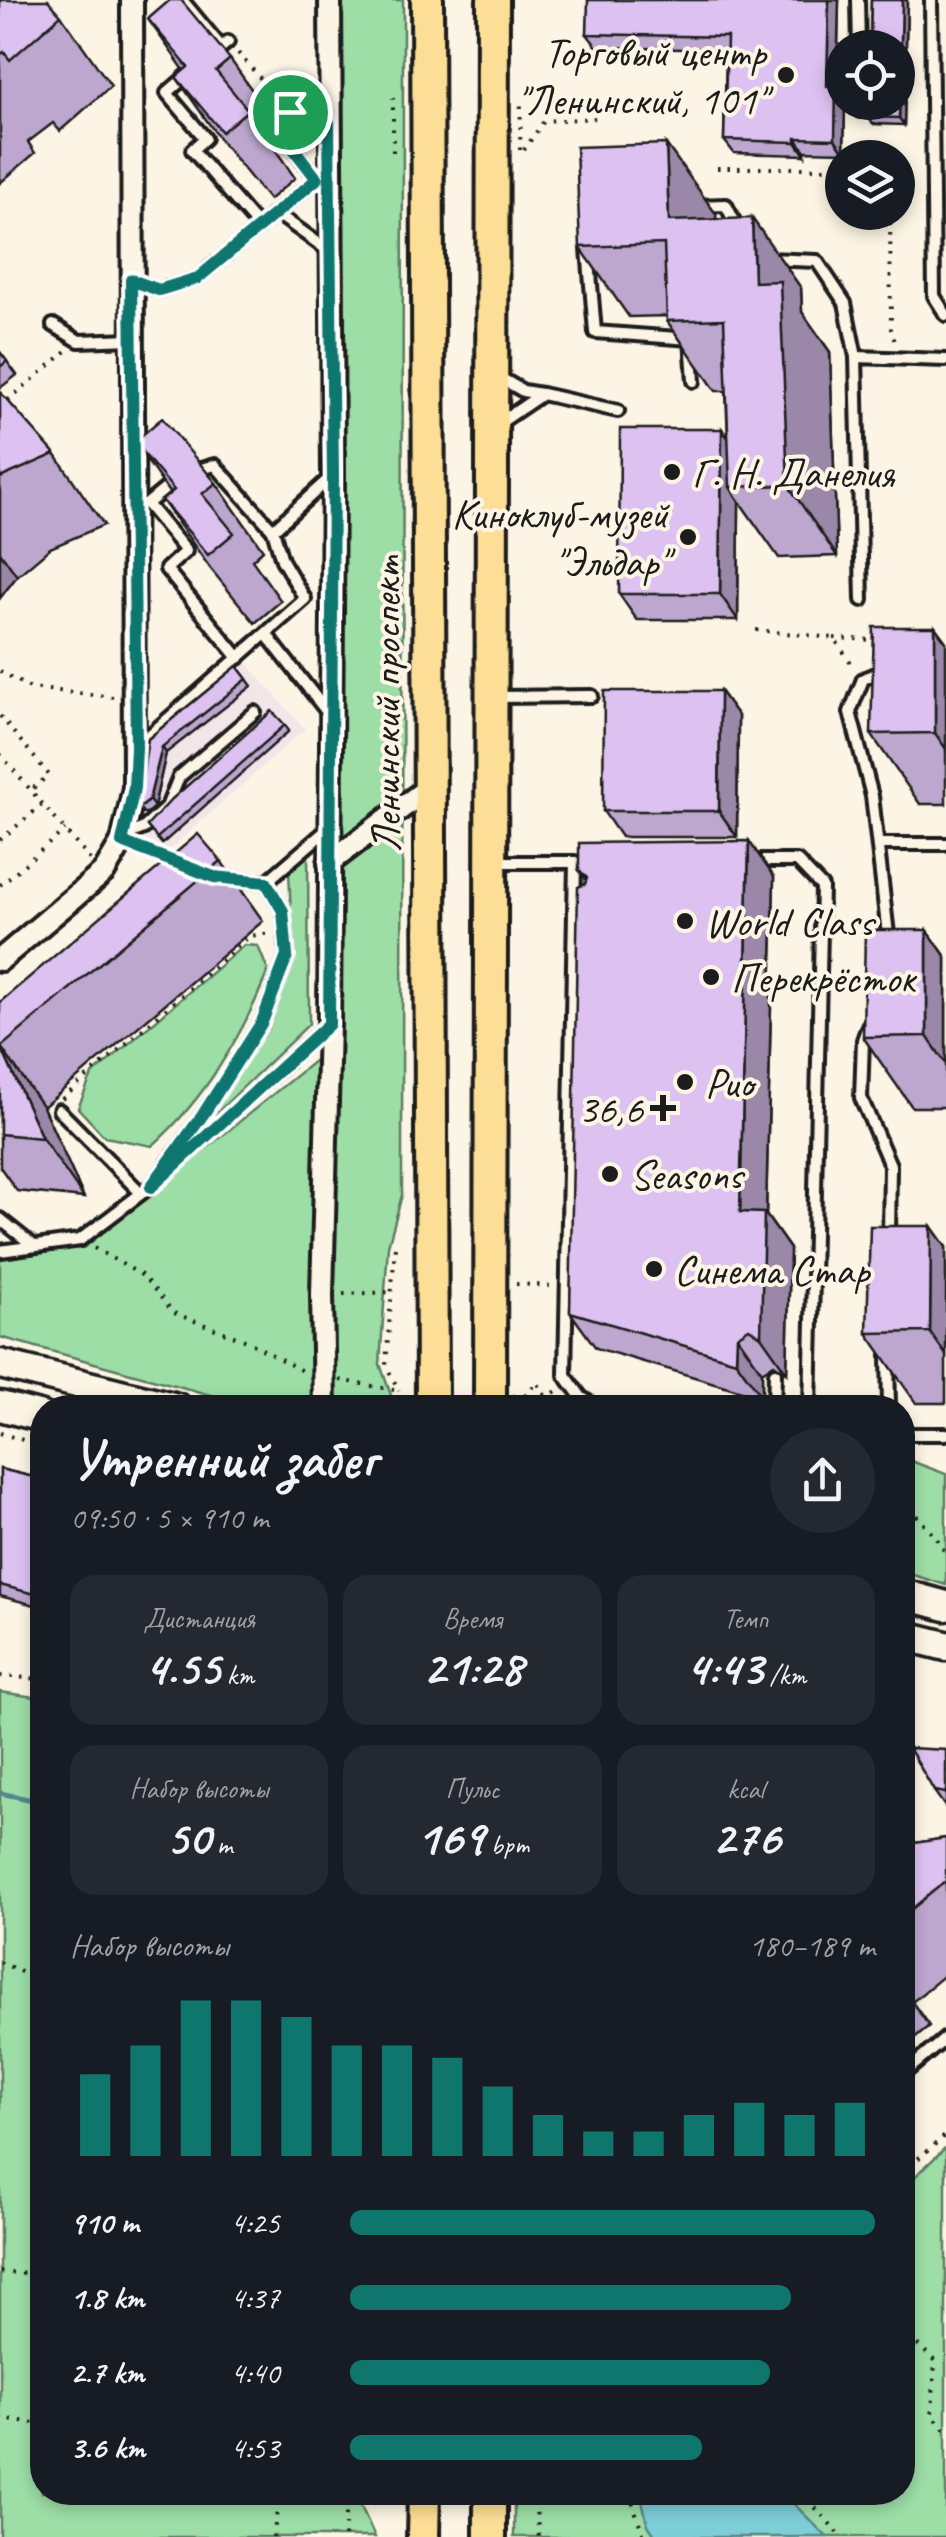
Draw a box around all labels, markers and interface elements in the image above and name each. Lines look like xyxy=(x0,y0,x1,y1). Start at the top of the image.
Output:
place label: Торговый центр "Ленинский, 101" xyxy=(516,26,774,127)
map controls xyxy=(825,30,915,230)
button: locate xyxy=(825,30,915,120)
marker: Торговый центр "Ленинский, 101" xyxy=(775,64,797,86)
pin xyxy=(248,70,333,155)
icon: arrive xyxy=(263,85,318,140)
button: layers xyxy=(825,140,915,230)
place label: Г. Н. Данелия xyxy=(692,447,896,500)
marker: Г. Н. Данелия xyxy=(661,461,683,483)
place label: Киноклуб-музей "Эльдар" xyxy=(452,488,676,589)
marker: Киноклуб-музей "Эльдар" xyxy=(677,526,699,548)
street label: Ленинский проспект xyxy=(360,554,413,852)
place label: World Class xyxy=(705,896,877,949)
marker: World Class xyxy=(674,910,696,932)
place label: Перекрёсток xyxy=(731,952,918,1005)
marker: Перекрёсток xyxy=(700,966,722,988)
place label: Рио xyxy=(705,1057,757,1110)
marker: Рио xyxy=(674,1071,696,1093)
place label: 36,6 xyxy=(578,1083,644,1136)
marker: 36,6 xyxy=(652,1097,674,1119)
place label: Seasons xyxy=(630,1149,746,1202)
marker: Seasons xyxy=(599,1163,621,1185)
place label: Синема Стар xyxy=(674,1244,871,1297)
marker: Синема Стар xyxy=(643,1258,665,1280)
text: Утренний забег xyxy=(70,1424,377,1494)
button: share xyxy=(770,1428,875,1533)
text: 09:50 · 5 × 910 m xyxy=(70,1497,268,1538)
text: Дистанция xyxy=(143,1601,255,1636)
text: Время xyxy=(443,1601,502,1636)
text: Темп xyxy=(723,1601,768,1636)
text: 4.55 xyxy=(144,1636,220,1699)
text: 21:28 xyxy=(423,1636,522,1699)
text: 4:43 xyxy=(685,1636,763,1699)
text: km xyxy=(220,1657,254,1692)
text: /km xyxy=(763,1657,806,1692)
text: Набор высоты xyxy=(130,1771,269,1806)
text: Пульс xyxy=(445,1771,500,1806)
text: kcal xyxy=(727,1771,764,1806)
text: 50 xyxy=(166,1806,210,1869)
text: 169 xyxy=(416,1806,484,1869)
text: 276 xyxy=(712,1806,780,1869)
text: m xyxy=(210,1827,233,1862)
text: bpm xyxy=(484,1827,529,1862)
text: Набор высоты xyxy=(70,1925,229,1966)
text: 180–189 m xyxy=(749,1925,875,1966)
text: 910 m xyxy=(70,2202,139,2243)
text: 4:25 xyxy=(230,2202,280,2243)
text: 1.8 km xyxy=(70,2277,144,2318)
text: 4:37 xyxy=(230,2277,280,2318)
text: 2.7 km xyxy=(70,2352,144,2393)
text: 4:40 xyxy=(230,2352,280,2393)
text: 3.6 km xyxy=(70,2427,145,2468)
text: 4:53 xyxy=(230,2427,280,2468)

